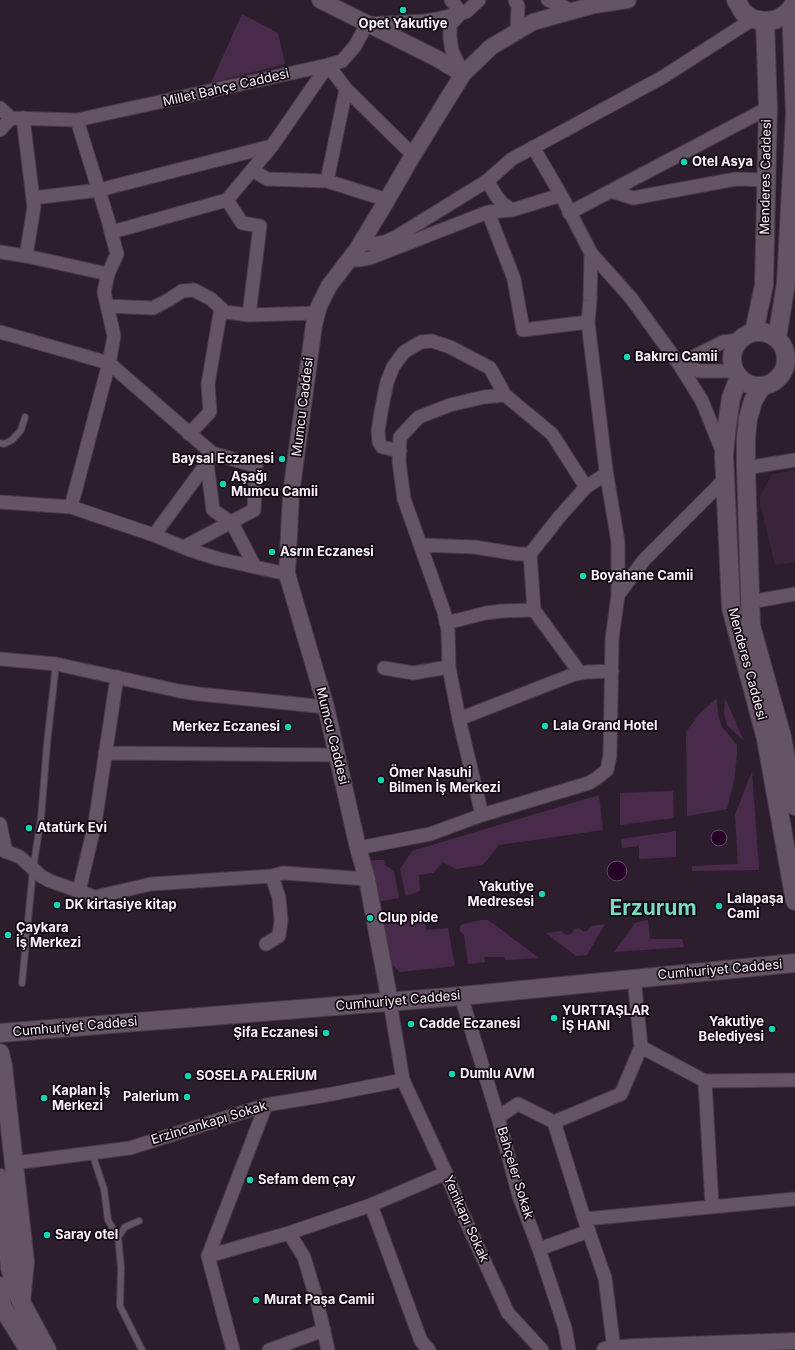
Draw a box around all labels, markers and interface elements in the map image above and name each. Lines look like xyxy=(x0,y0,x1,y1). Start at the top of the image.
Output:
marker: Opet Yakutiye xyxy=(398,5,408,15)
place label: Opet Yakutiye xyxy=(359,16,447,32)
street label: Millet Bahçe Caddesi xyxy=(161,66,291,110)
street label: Menderes Caddesi xyxy=(757,119,775,235)
place label: Otel Asya xyxy=(692,154,753,170)
marker: Otel Asya xyxy=(679,157,689,167)
place label: Bakırcı Camii xyxy=(635,349,718,365)
marker: Bakırcı Camii xyxy=(622,352,632,362)
street label: Mumcu Caddesi xyxy=(289,356,317,458)
place label: Baysal Eczanesi xyxy=(172,451,274,467)
marker: Baysal Eczanesi xyxy=(277,454,287,464)
place label: Aşağı Mumcu Camii xyxy=(231,469,318,500)
marker: Aşağı Mumcu Camii xyxy=(218,479,228,489)
place label: Asrın Eczanesi xyxy=(280,544,374,560)
marker: Asrın Eczanesi xyxy=(267,547,277,557)
place label: Boyahane Camii xyxy=(591,568,693,584)
marker: Boyahane Camii xyxy=(578,571,588,581)
street label: Menderes Caddesi xyxy=(725,606,769,722)
street label: Mumcu Caddesi xyxy=(312,686,352,786)
place label: Lala Grand Hotel xyxy=(553,718,657,734)
place label: Merkez Eczanesi xyxy=(172,719,280,735)
marker: Lala Grand Hotel xyxy=(540,721,550,731)
marker: Merkez Eczanesi xyxy=(283,722,293,732)
place label: Ömer Nasuhi Bilmen İş Merkezi xyxy=(389,765,500,796)
marker: Ömer Nasuhi Bilmen İş Merkezi xyxy=(376,775,386,785)
place label: Atatürk Evi xyxy=(37,820,107,836)
marker: Atatürk Evi xyxy=(24,823,34,833)
place label: Yakutiye Medresesi xyxy=(467,879,534,910)
marker: Yakutiye Medresesi xyxy=(537,889,547,899)
place label: Lalapaşa Cami xyxy=(727,891,784,922)
district label: Erzurum xyxy=(609,896,697,922)
place label: DK kirtasiye kitap xyxy=(65,897,177,913)
marker: DK kirtasiye kitap xyxy=(52,900,62,910)
marker: Lalapaşa Cami xyxy=(714,901,724,911)
place label: Clup pide xyxy=(378,910,438,926)
marker: Clup pide xyxy=(365,913,375,923)
place label: Çaykara İş Merkezi xyxy=(16,920,81,951)
marker: Çaykara İş Merkezi xyxy=(3,930,13,940)
street label: Cumhuriyet Caddesi xyxy=(657,957,783,983)
street label: Cumhuriyet Caddesi xyxy=(335,988,461,1014)
place label: YURTTAŞLAR İŞ HANI xyxy=(562,1003,649,1034)
marker: YURTTAŞLAR İŞ HANI xyxy=(549,1013,559,1023)
street label: Cumhuriyet Caddesi xyxy=(12,1014,138,1040)
place label: Yakutiye Belediyesi xyxy=(699,1014,764,1045)
place label: Cadde Eczanesi xyxy=(419,1016,520,1032)
marker: Cadde Eczanesi xyxy=(406,1019,416,1029)
marker: Yakutiye Belediyesi xyxy=(767,1024,777,1034)
place label: Şifa Eczanesi xyxy=(234,1025,318,1041)
marker: Şifa Eczanesi xyxy=(321,1028,331,1038)
place label: Dumlu AVM xyxy=(460,1066,535,1082)
place label: SOSELA PALERİUM xyxy=(196,1068,317,1084)
marker: Dumlu AVM xyxy=(447,1069,457,1079)
marker: SOSELA PALERİUM xyxy=(183,1071,193,1081)
place label: Kaplan İş Merkezi xyxy=(52,1083,110,1114)
place label: Palerium xyxy=(123,1089,179,1105)
marker: Palerium xyxy=(182,1092,192,1102)
marker: Kaplan İş Merkezi xyxy=(39,1093,49,1103)
street label: Erzincankapı Sokak xyxy=(149,1098,269,1148)
street label: Bahçeler Sokak xyxy=(494,1125,536,1221)
place label: Sefam dem çay xyxy=(258,1172,355,1188)
street label: Yenikapı Sokak xyxy=(440,1173,492,1265)
marker: Sefam dem çay xyxy=(245,1175,255,1185)
place label: Saray otel xyxy=(55,1227,118,1243)
marker: Saray otel xyxy=(42,1230,52,1240)
place label: Murat Paşa Camii xyxy=(264,1292,374,1308)
marker: Murat Paşa Camii xyxy=(251,1295,261,1305)

